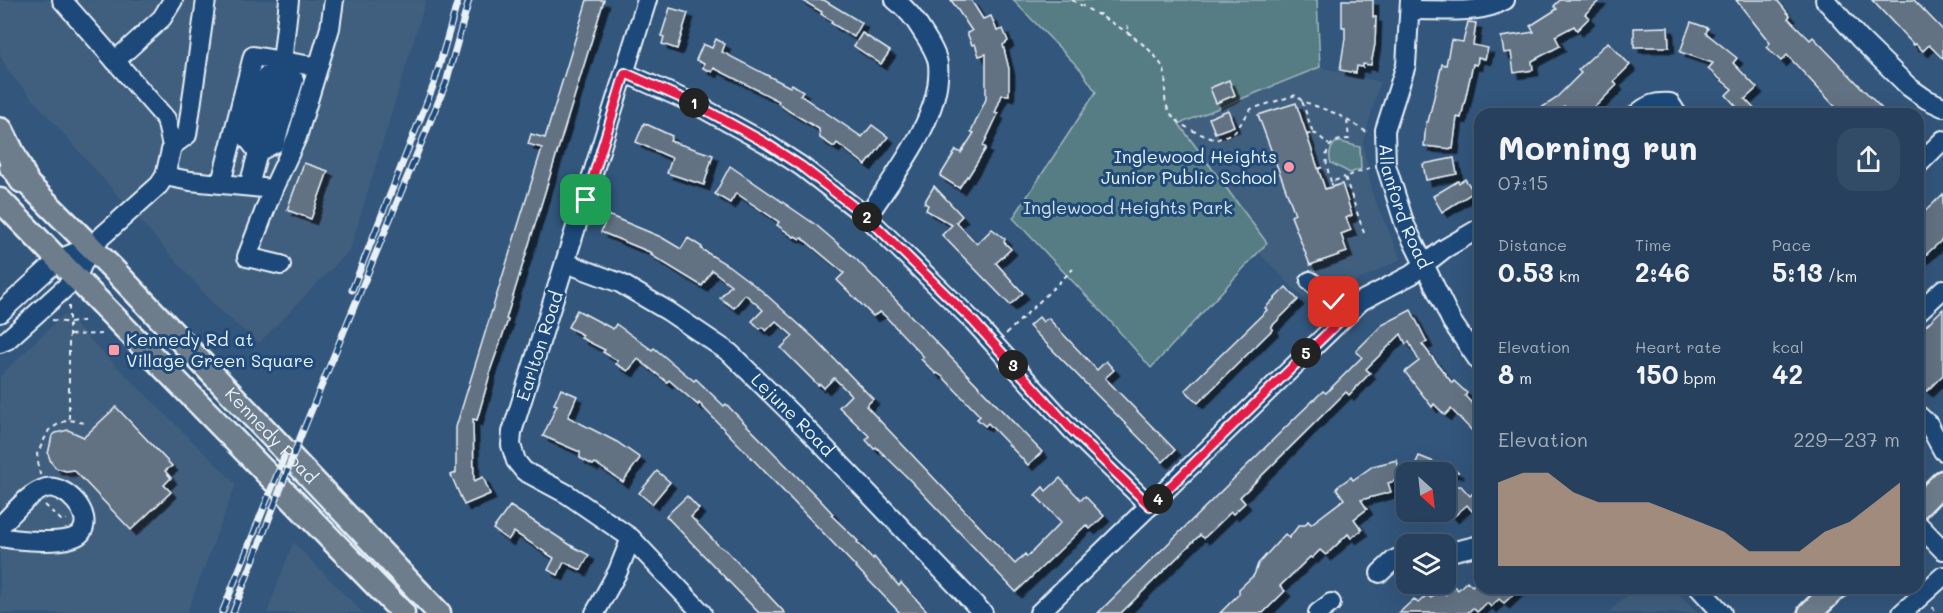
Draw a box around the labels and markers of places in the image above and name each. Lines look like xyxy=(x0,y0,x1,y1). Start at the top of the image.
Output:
pin: 1 xyxy=(679,88,709,118)
place label: Inglewood Heights Junior Public School xyxy=(1101,144,1277,189)
marker: Inglewood Heights Junior Public School xyxy=(1282,160,1296,174)
pin xyxy=(560,174,611,225)
pin: 2 xyxy=(852,202,882,232)
pin xyxy=(1308,276,1359,327)
place label: Kennedy Rd at Village Green Square xyxy=(126,327,314,372)
pin: 5 xyxy=(1291,338,1321,368)
marker: Kennedy Rd at Village Green Square xyxy=(107,343,121,357)
pin: 3 xyxy=(998,350,1028,380)
pin: 4 xyxy=(1143,484,1173,514)

